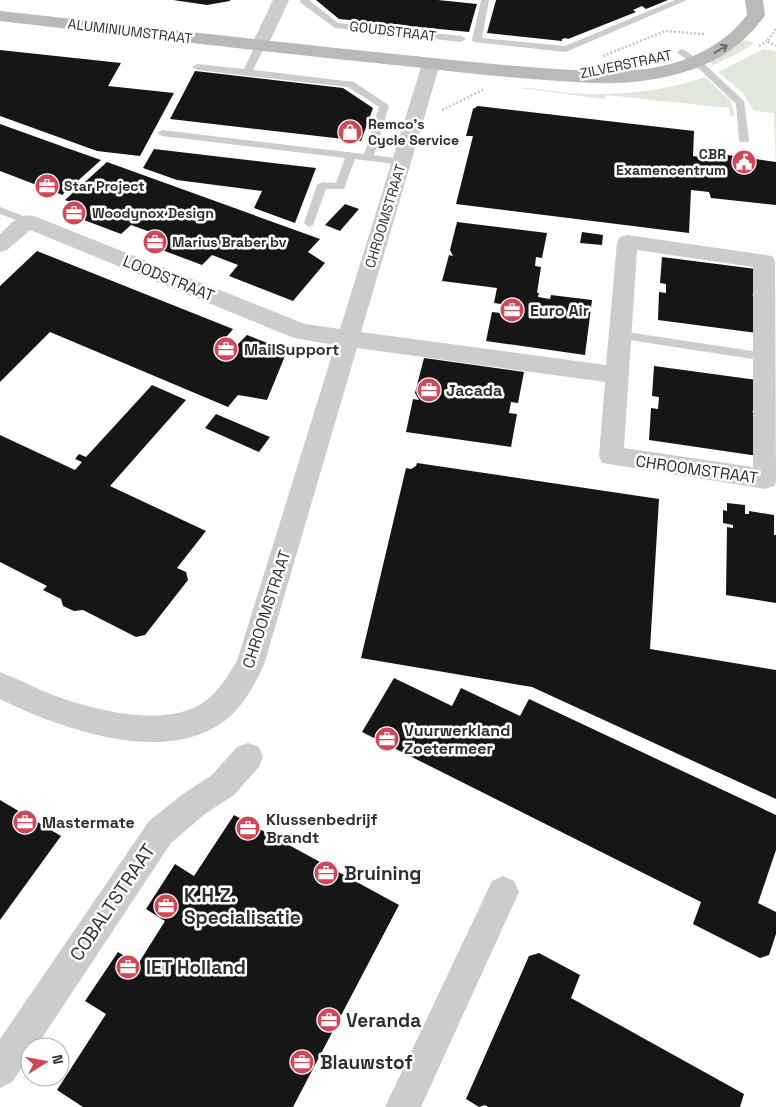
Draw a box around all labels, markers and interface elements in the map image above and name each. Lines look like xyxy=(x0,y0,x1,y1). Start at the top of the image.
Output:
street label: ALUMINIUMSTRAAT xyxy=(67,14,193,48)
street label: GOUDSTRAAT xyxy=(349,17,437,45)
one-way arrow xyxy=(713,44,727,54)
street label: ZILVERSTRAAT xyxy=(578,45,674,83)
place label: Remco's Cycle Service xyxy=(368,115,459,149)
shop icon: Remco's Cycle Service xyxy=(337,119,363,145)
place label: CBR Examencentrum xyxy=(616,145,726,179)
public building icon: CBR Examencentrum xyxy=(731,149,757,175)
street label: CHROOMSTRAAT xyxy=(361,162,409,270)
office icon: Star Project xyxy=(34,173,60,199)
place label: Star Project xyxy=(64,177,145,195)
office icon: Woodynox Design xyxy=(61,200,87,226)
place label: Woodynox Design xyxy=(92,204,214,222)
office icon: Marius Braber bv xyxy=(142,229,168,255)
place label: Marius Braber bv xyxy=(172,233,287,251)
street label: LOODSTRAAT xyxy=(120,251,218,306)
office icon: Euro Air xyxy=(499,297,525,323)
place label: Euro Air xyxy=(530,300,589,321)
office icon: MailSupport xyxy=(213,336,239,362)
place label: MailSupport xyxy=(244,339,339,360)
office icon: Jacada xyxy=(416,377,442,403)
place label: Jacada xyxy=(446,380,502,401)
street label: CHROOMSTRAAT xyxy=(634,451,759,488)
street label: CHROOMSTRAAT xyxy=(237,547,296,671)
place label: Vuurwerkland Zoetermeer xyxy=(404,720,510,759)
office icon: Vuurwerkland Zoetermeer xyxy=(374,726,400,752)
office icon: Mastermate xyxy=(12,809,38,835)
place label: Klussenbedrijf Brandt xyxy=(266,809,378,848)
place label: Mastermate xyxy=(42,812,135,833)
office icon: Klussenbedrijf Brandt xyxy=(235,815,261,841)
street label: COBALTSTRAAT xyxy=(64,839,161,966)
office icon: Bruining xyxy=(313,860,339,886)
place label: Bruining xyxy=(344,861,421,886)
place label: K.H.Z. Specialisatie xyxy=(184,883,301,930)
office icon: K.H.Z. Specialisatie xyxy=(153,893,179,919)
office icon: IET Holland xyxy=(115,954,141,980)
place label: IET Holland xyxy=(146,955,246,980)
office icon: Veranda xyxy=(316,1007,342,1033)
place label: Veranda xyxy=(346,1008,421,1033)
north arrow xyxy=(20,1037,70,1087)
office icon: Blauwstof xyxy=(289,1049,315,1075)
place label: Blauwstof xyxy=(320,1050,413,1075)
text: N xyxy=(48,1053,67,1066)

